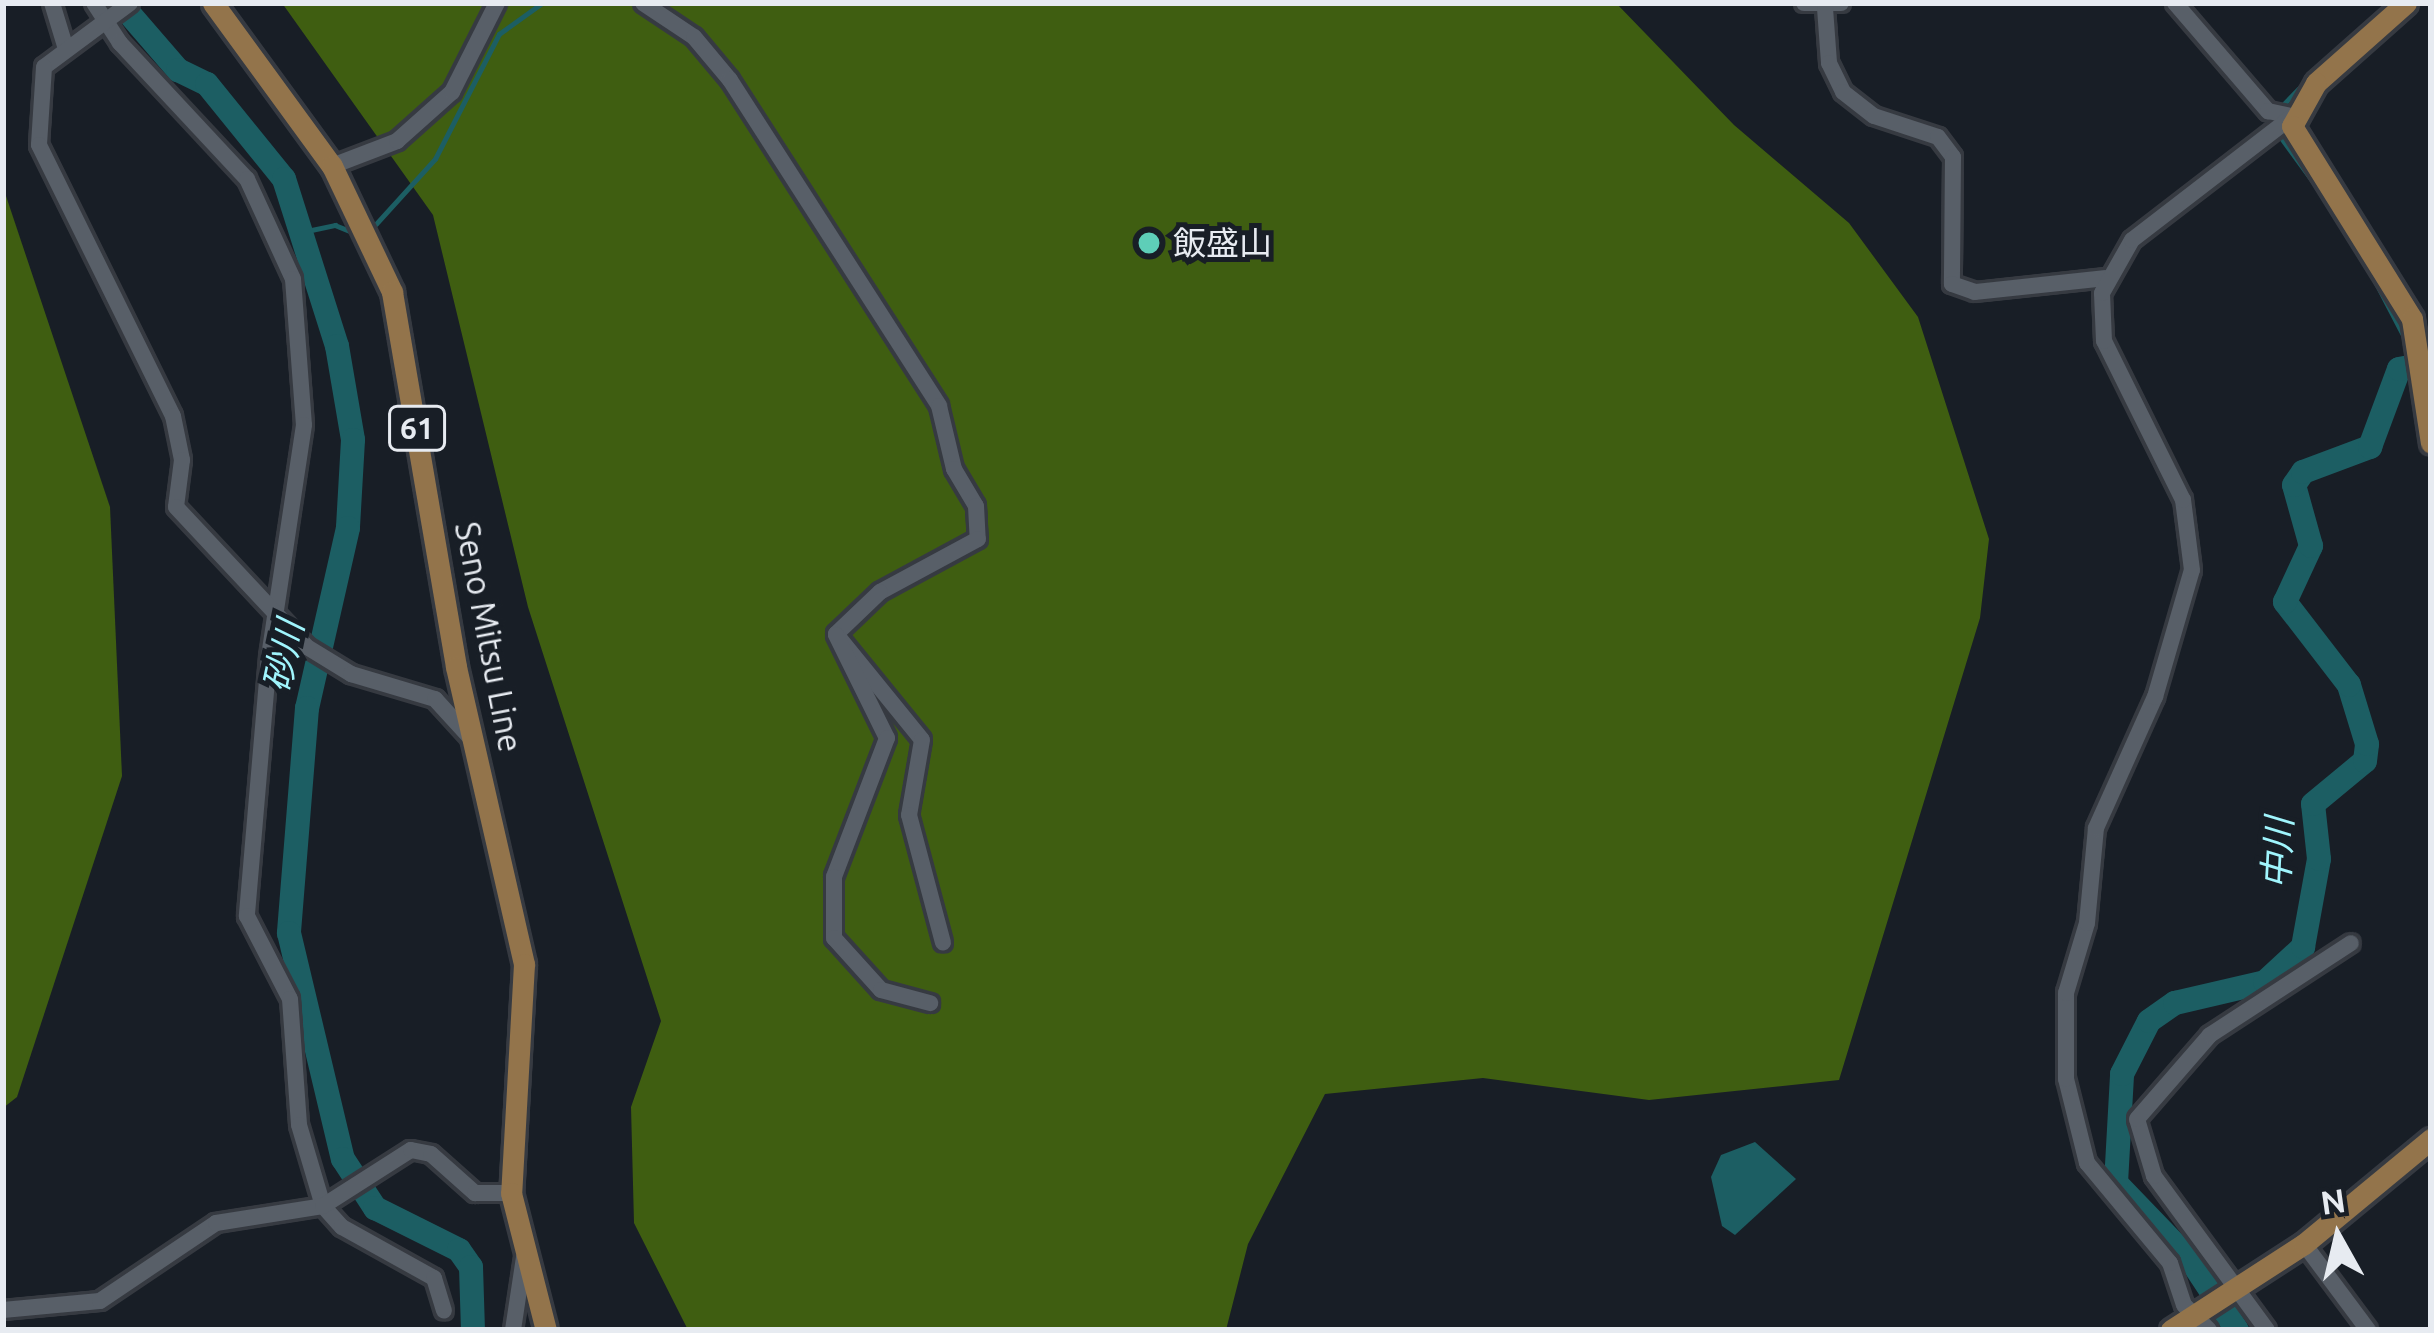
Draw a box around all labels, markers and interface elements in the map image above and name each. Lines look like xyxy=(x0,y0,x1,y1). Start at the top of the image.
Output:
place label: 飯盛山 xyxy=(1173,223,1272,263)
marker: 飯盛山 xyxy=(1136,230,1162,256)
road number: 61 xyxy=(387,404,447,452)
street label: Seno Mitsu Line xyxy=(447,519,531,755)
water label: 砂川 xyxy=(254,616,312,696)
water label: 中川 xyxy=(2254,816,2300,890)
north arrow xyxy=(2278,1177,2398,1297)
text: N xyxy=(2318,1181,2348,1221)

